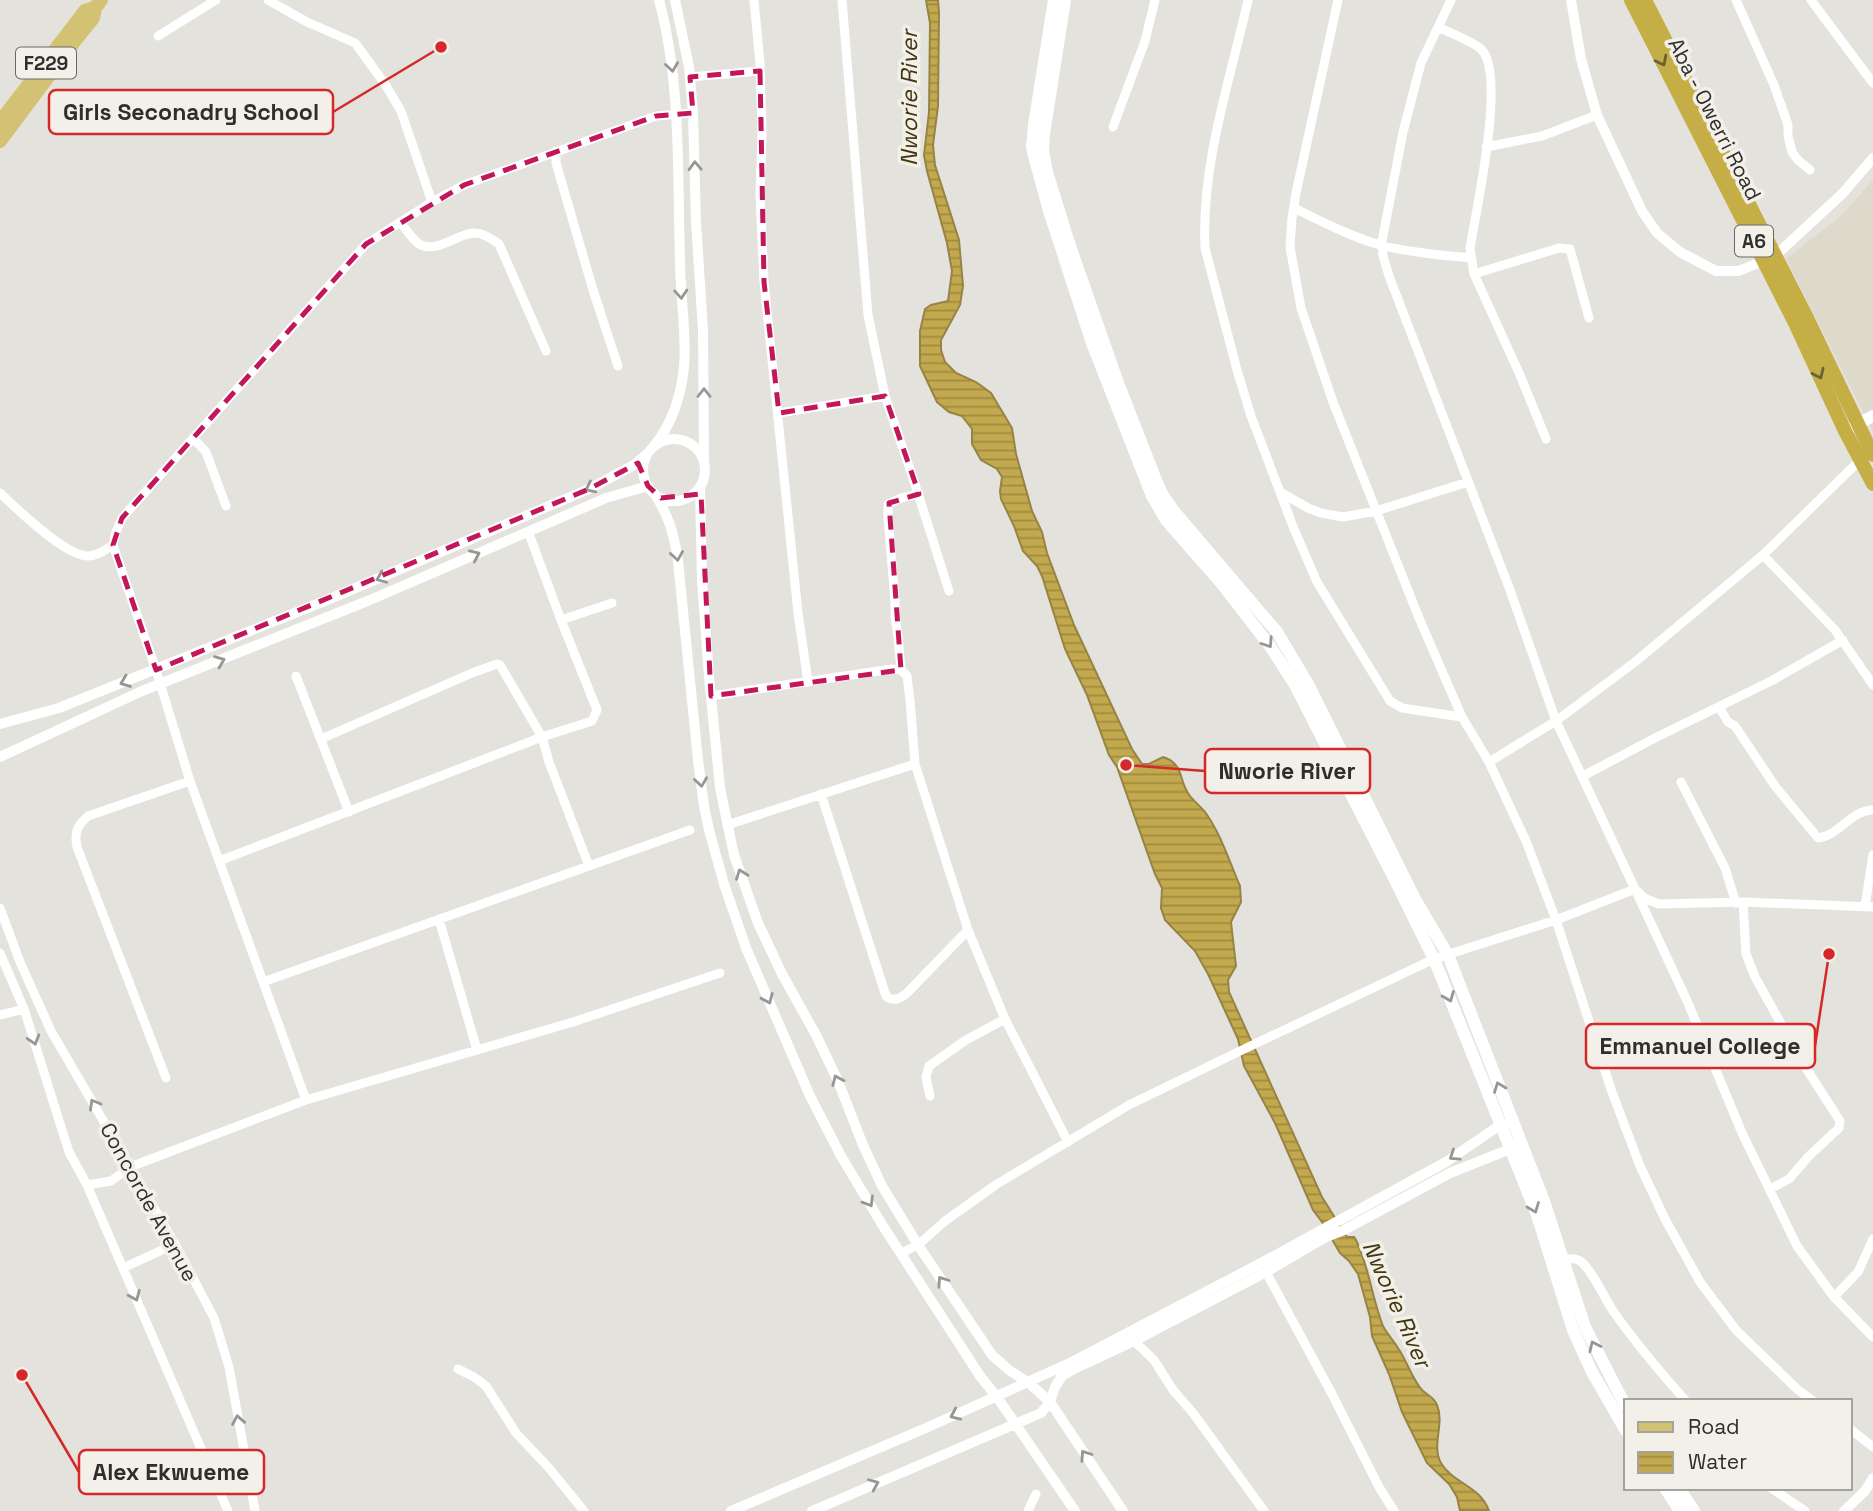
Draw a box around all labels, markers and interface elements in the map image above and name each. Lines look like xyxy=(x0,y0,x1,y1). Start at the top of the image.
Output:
water label: Nworie River xyxy=(894,28,924,166)
street label: Aba - Owerri Road xyxy=(1662,33,1768,205)
road number: F229 xyxy=(16,48,76,78)
one-way arrow xyxy=(1653,54,1667,66)
one-way arrow xyxy=(665,61,680,73)
callout: Girls Seconadry School xyxy=(49,90,333,134)
text: Girls Seconadry School xyxy=(63,97,319,127)
one-way arrow xyxy=(687,160,702,171)
road number: A6 xyxy=(1735,226,1773,256)
one-way arrow xyxy=(673,289,688,300)
one-way arrow xyxy=(1811,366,1825,379)
one-way arrow xyxy=(696,387,712,398)
one-way arrow xyxy=(585,479,597,493)
one-way arrow xyxy=(468,549,480,563)
one-way arrow xyxy=(669,550,684,562)
one-way arrow xyxy=(376,569,388,583)
one-way arrow xyxy=(1260,635,1273,648)
one-way arrow xyxy=(213,655,225,669)
one-way arrow xyxy=(120,673,132,687)
callout: Nworie River xyxy=(1205,749,1370,793)
text: Nworie River xyxy=(1218,756,1356,786)
one-way arrow xyxy=(693,776,708,788)
one-way arrow xyxy=(735,869,749,881)
one-way arrow xyxy=(760,991,774,1004)
one-way arrow xyxy=(1441,991,1455,1003)
callout: Emmanuel College xyxy=(1586,1024,1815,1068)
text: Emmanuel College xyxy=(1599,1031,1801,1061)
one-way arrow xyxy=(25,1033,40,1045)
one-way arrow xyxy=(831,1075,845,1087)
one-way arrow xyxy=(1493,1082,1507,1094)
one-way arrow xyxy=(89,1099,102,1112)
street label: Concorde Avenue xyxy=(94,1118,204,1286)
one-way arrow xyxy=(1449,1148,1462,1160)
one-way arrow xyxy=(860,1194,873,1207)
one-way arrow xyxy=(1526,1202,1540,1214)
water label: Nworie River xyxy=(1356,1236,1439,1374)
one-way arrow xyxy=(938,1276,950,1289)
one-way arrow xyxy=(127,1289,141,1301)
one-way arrow xyxy=(1589,1341,1603,1353)
legend xyxy=(1624,1399,1852,1490)
one-way arrow xyxy=(950,1407,963,1421)
text: Road xyxy=(1688,1413,1740,1440)
one-way arrow xyxy=(231,1414,246,1426)
text: Water xyxy=(1688,1448,1747,1475)
one-way arrow xyxy=(1080,1449,1093,1462)
callout: Alex Ekwueme xyxy=(79,1450,264,1494)
text: Alex Ekwueme xyxy=(93,1457,249,1487)
one-way arrow xyxy=(867,1478,880,1492)

